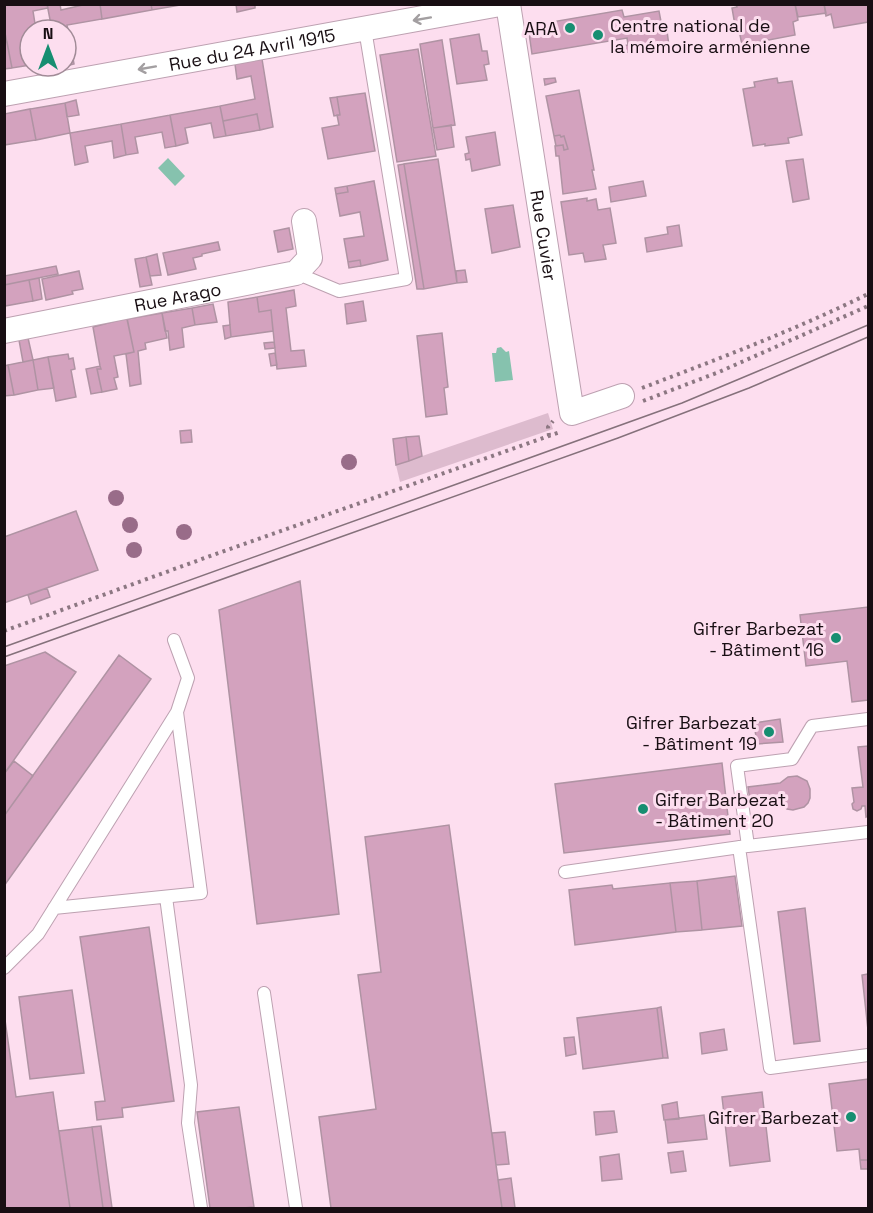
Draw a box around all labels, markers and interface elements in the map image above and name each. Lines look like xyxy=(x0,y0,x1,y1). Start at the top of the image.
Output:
one-way arrow xyxy=(412,13,432,24)
place label: Centre national de la mémoire arménienne xyxy=(610,14,810,58)
place label: ARA xyxy=(524,17,558,40)
north arrow xyxy=(18,18,78,78)
marker: ARA xyxy=(563,21,577,35)
text: N xyxy=(43,23,53,44)
street label: Rue du 24 Avril 1915 xyxy=(167,23,337,75)
marker: Centre national de la mémoire arménienne xyxy=(591,28,605,42)
one-way arrow xyxy=(138,63,157,74)
street label: Rue Cuvier xyxy=(526,188,563,283)
street label: Rue Arago xyxy=(132,277,223,316)
place label: Gifrer Barbezat - Bâtiment 16 xyxy=(693,617,824,661)
marker: Gifrer Barbezat - Bâtiment 16 xyxy=(829,631,843,645)
place label: Gifrer Barbezat - Bâtiment 19 xyxy=(626,711,757,755)
marker: Gifrer Barbezat - Bâtiment 19 xyxy=(762,725,776,739)
place label: Gifrer Barbezat - Bâtiment 20 xyxy=(655,788,786,832)
marker: Gifrer Barbezat - Bâtiment 20 xyxy=(636,802,650,816)
place label: Gifrer Barbezat xyxy=(708,1106,839,1129)
marker: Gifrer Barbezat xyxy=(844,1110,858,1124)

